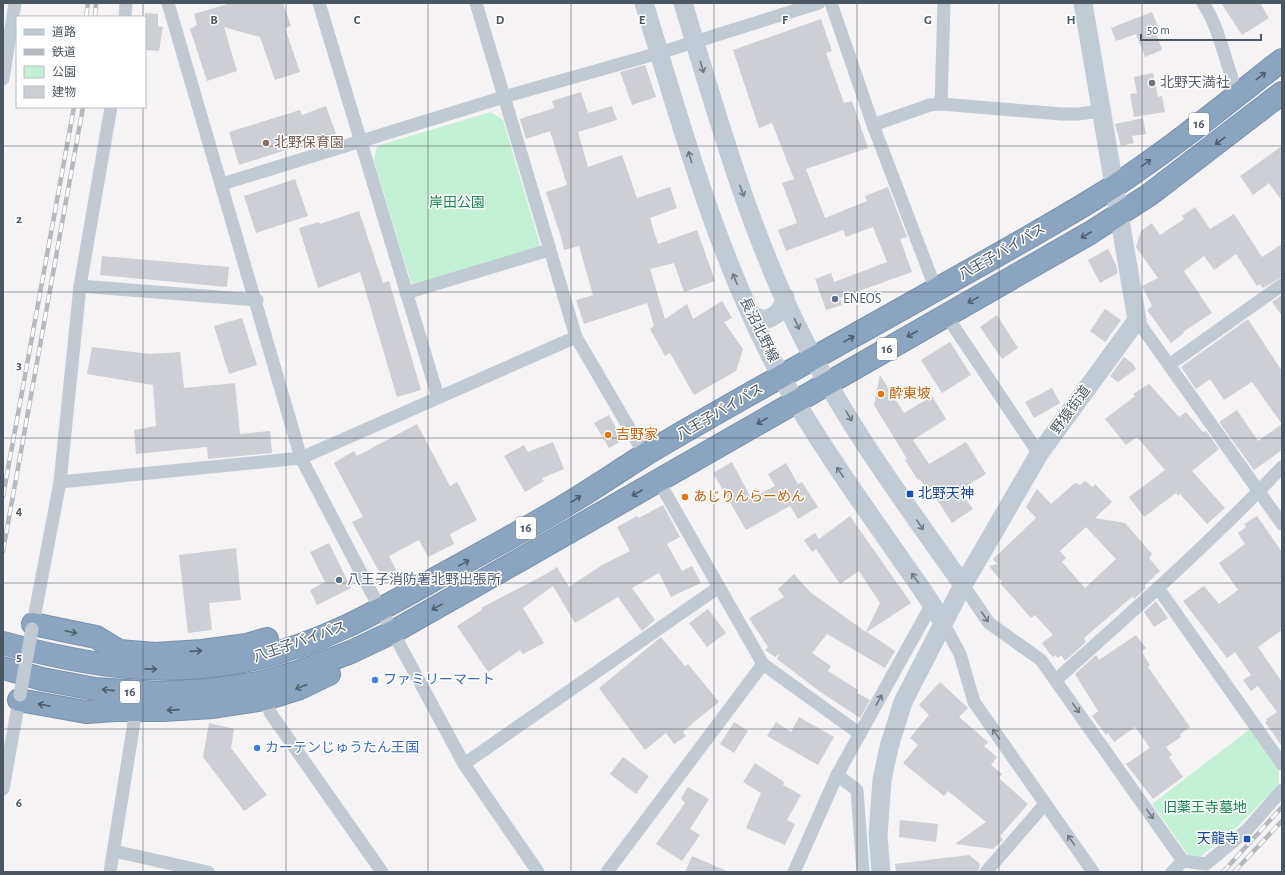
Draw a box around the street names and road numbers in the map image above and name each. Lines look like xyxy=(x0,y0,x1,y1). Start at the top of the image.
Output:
road number: 16 xyxy=(1189,113,1209,135)
street label: 八王子バイパス xyxy=(956,221,1048,282)
street label: 長沼北野線 xyxy=(737,295,782,365)
road number: 16 xyxy=(877,338,897,360)
street label: 八王子バイパス xyxy=(674,381,766,442)
street label: 野猿街道 xyxy=(1048,383,1093,437)
road number: 16 xyxy=(516,517,536,539)
street label: 八王子バイパス xyxy=(251,619,348,665)
road number: 16 xyxy=(120,681,140,703)

